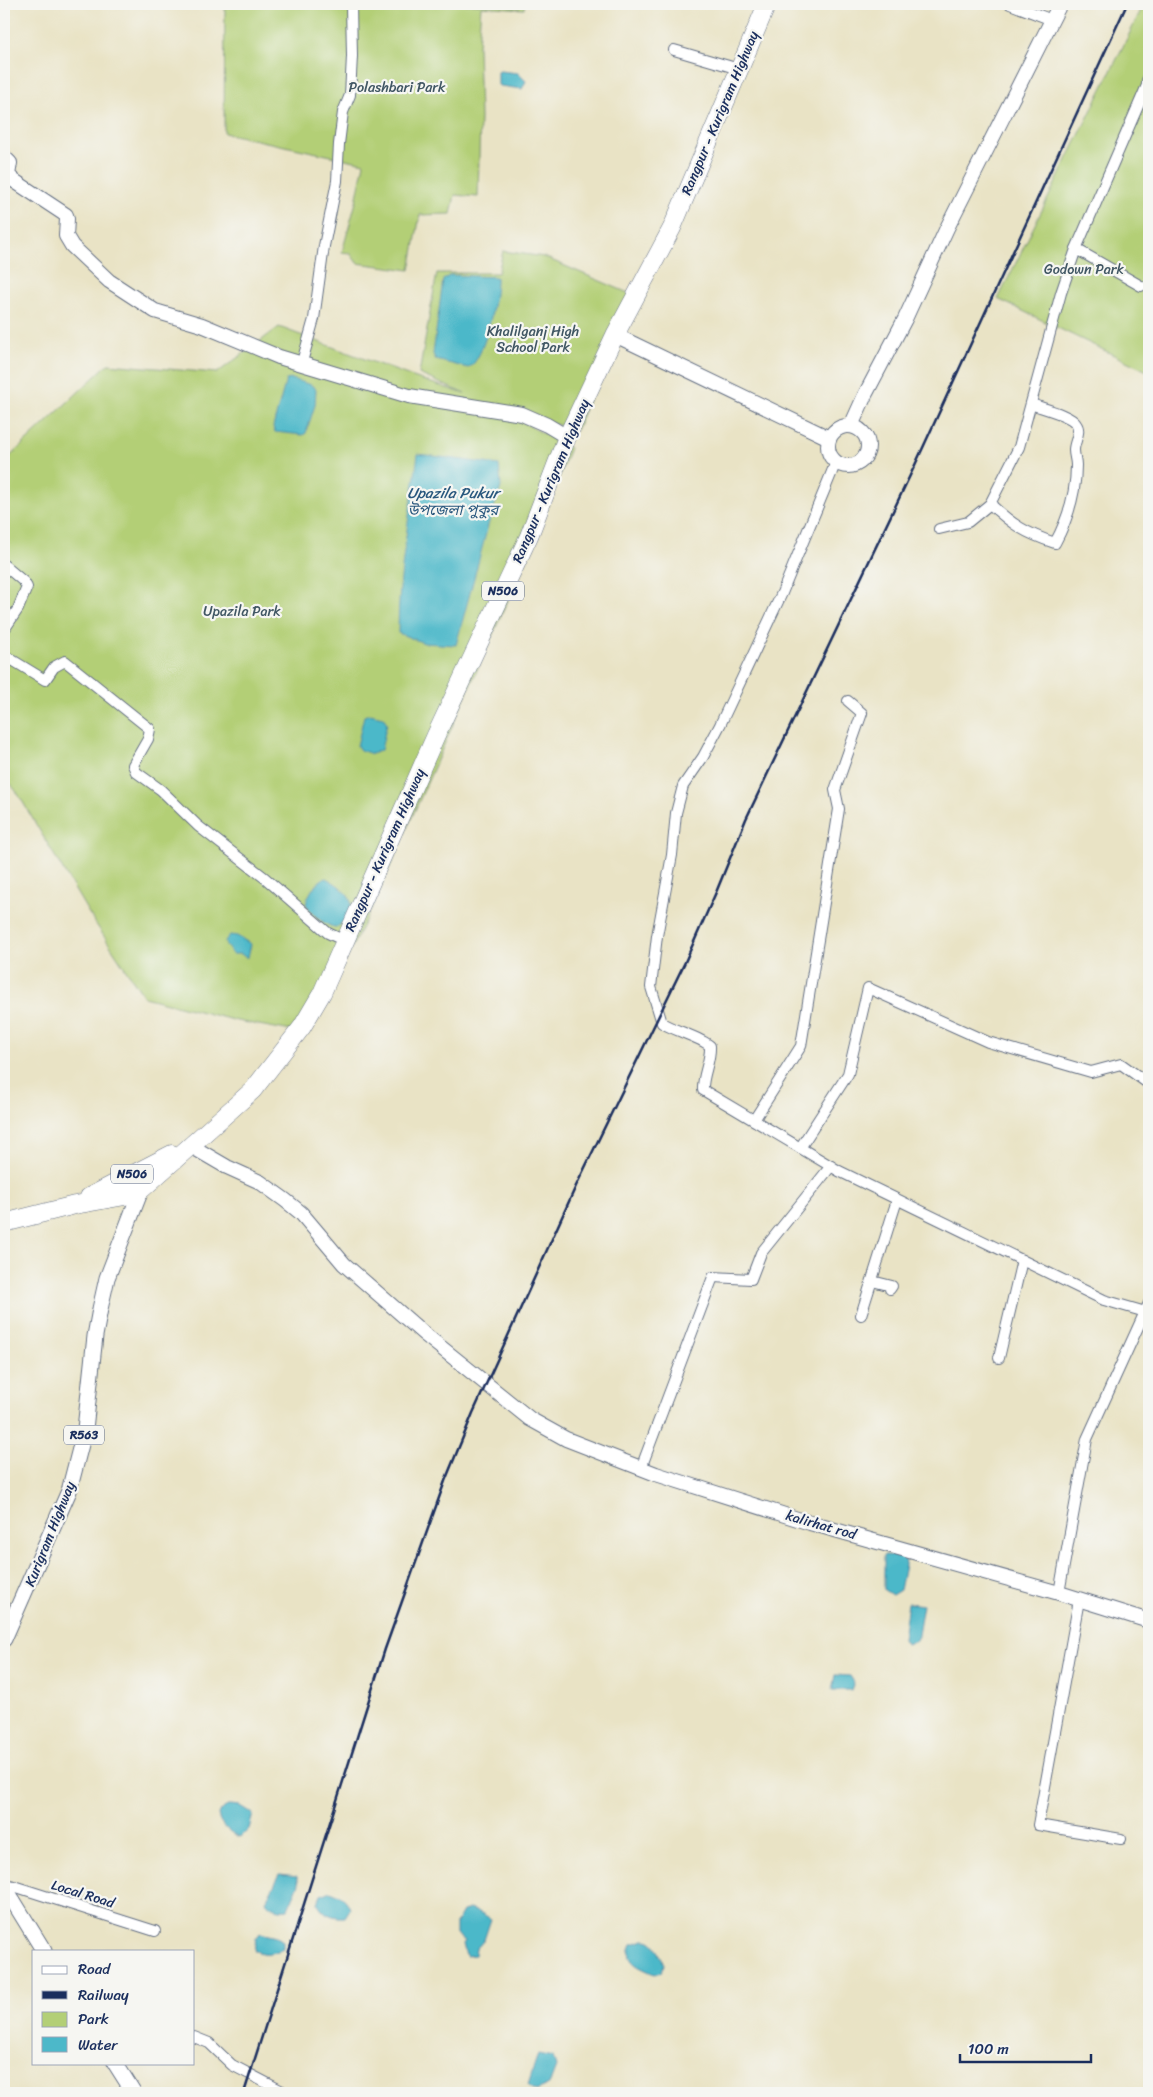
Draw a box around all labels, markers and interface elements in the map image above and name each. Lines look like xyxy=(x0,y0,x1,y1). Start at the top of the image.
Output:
street label: Rangpur - Kurigram Highway xyxy=(674,26,766,199)
park label: Polashbari Park xyxy=(348,75,446,100)
park label: Godown Park xyxy=(1044,257,1125,282)
park label: Khalilganj High School Park xyxy=(487,319,579,360)
street label: Rangpur - Kurigram Highway xyxy=(505,394,597,567)
water label: Upazila Pukur উপজেলা পুকুর xyxy=(407,480,502,523)
road number: N506 xyxy=(482,582,524,600)
park label: Upazila Park xyxy=(203,599,281,624)
street label: Rangpur - Kurigram Highway xyxy=(338,764,433,936)
road number: N506 xyxy=(111,1164,153,1184)
road number: R563 xyxy=(64,1426,104,1444)
street label: Kurigram Highway xyxy=(17,1477,83,1591)
street label: kalirhat rod xyxy=(783,1503,861,1547)
street label: Local Road xyxy=(48,1873,119,1916)
legend xyxy=(32,1950,195,2064)
text: Road xyxy=(78,1956,111,1982)
text: Railway xyxy=(78,1982,129,2008)
text: Park xyxy=(78,2006,109,2032)
text: Water xyxy=(78,2032,118,2058)
scale bar xyxy=(960,2032,1092,2064)
text: 100 m xyxy=(968,2036,1009,2062)

